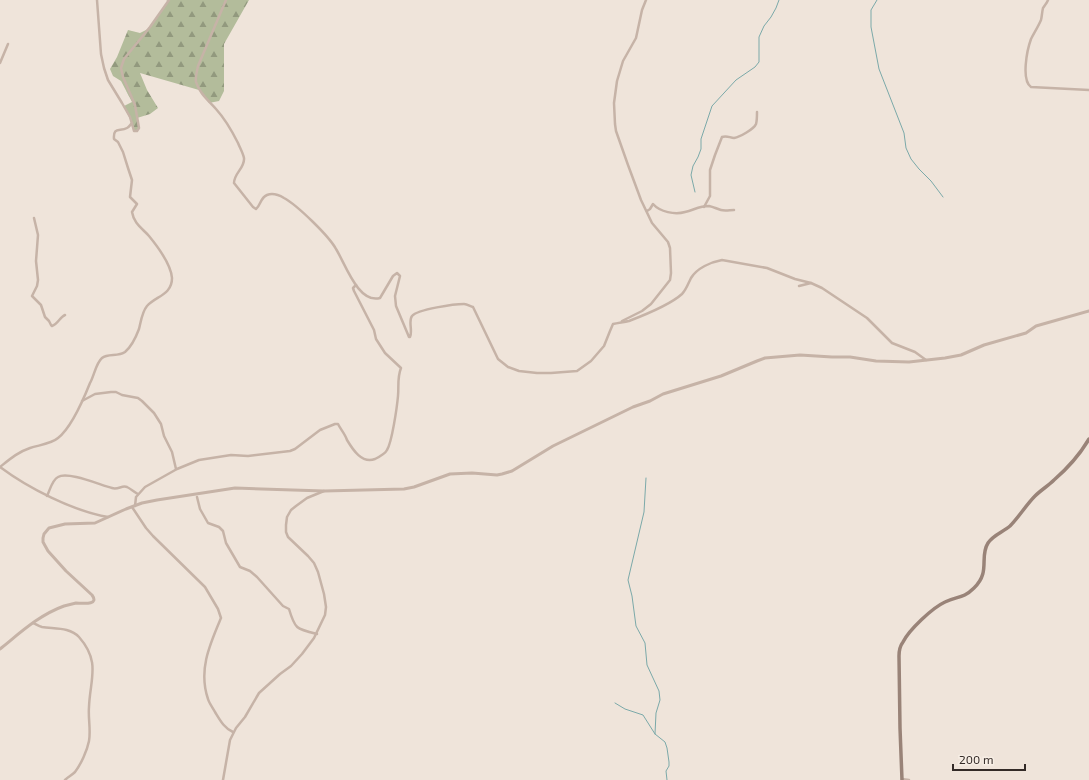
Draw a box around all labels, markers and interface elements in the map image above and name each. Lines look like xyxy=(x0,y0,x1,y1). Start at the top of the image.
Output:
scale bar xyxy=(953,746,1025,772)
text: 200 m xyxy=(959,752,993,766)

